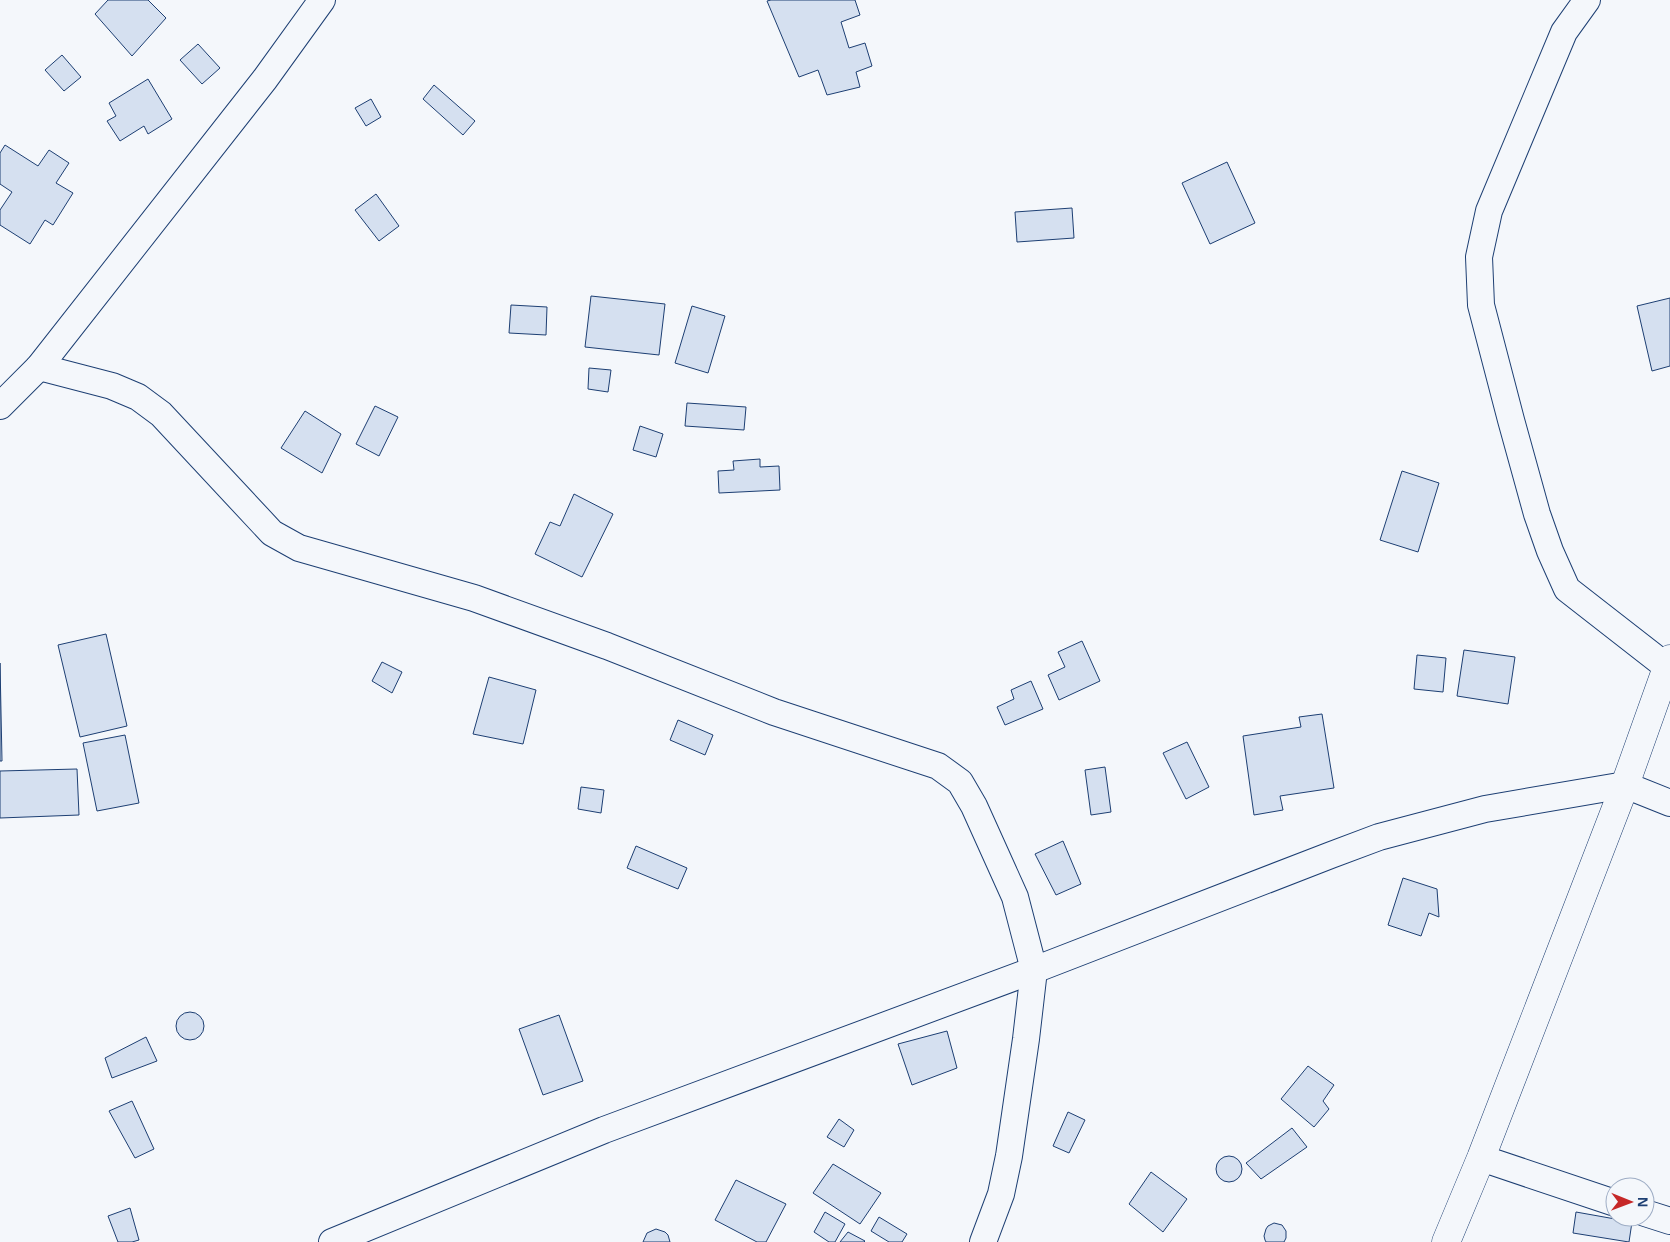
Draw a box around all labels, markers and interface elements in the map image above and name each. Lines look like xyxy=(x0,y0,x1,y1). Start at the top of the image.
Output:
north arrow xyxy=(1605,1177,1655,1227)
text: N xyxy=(1635,1197,1651,1207)

